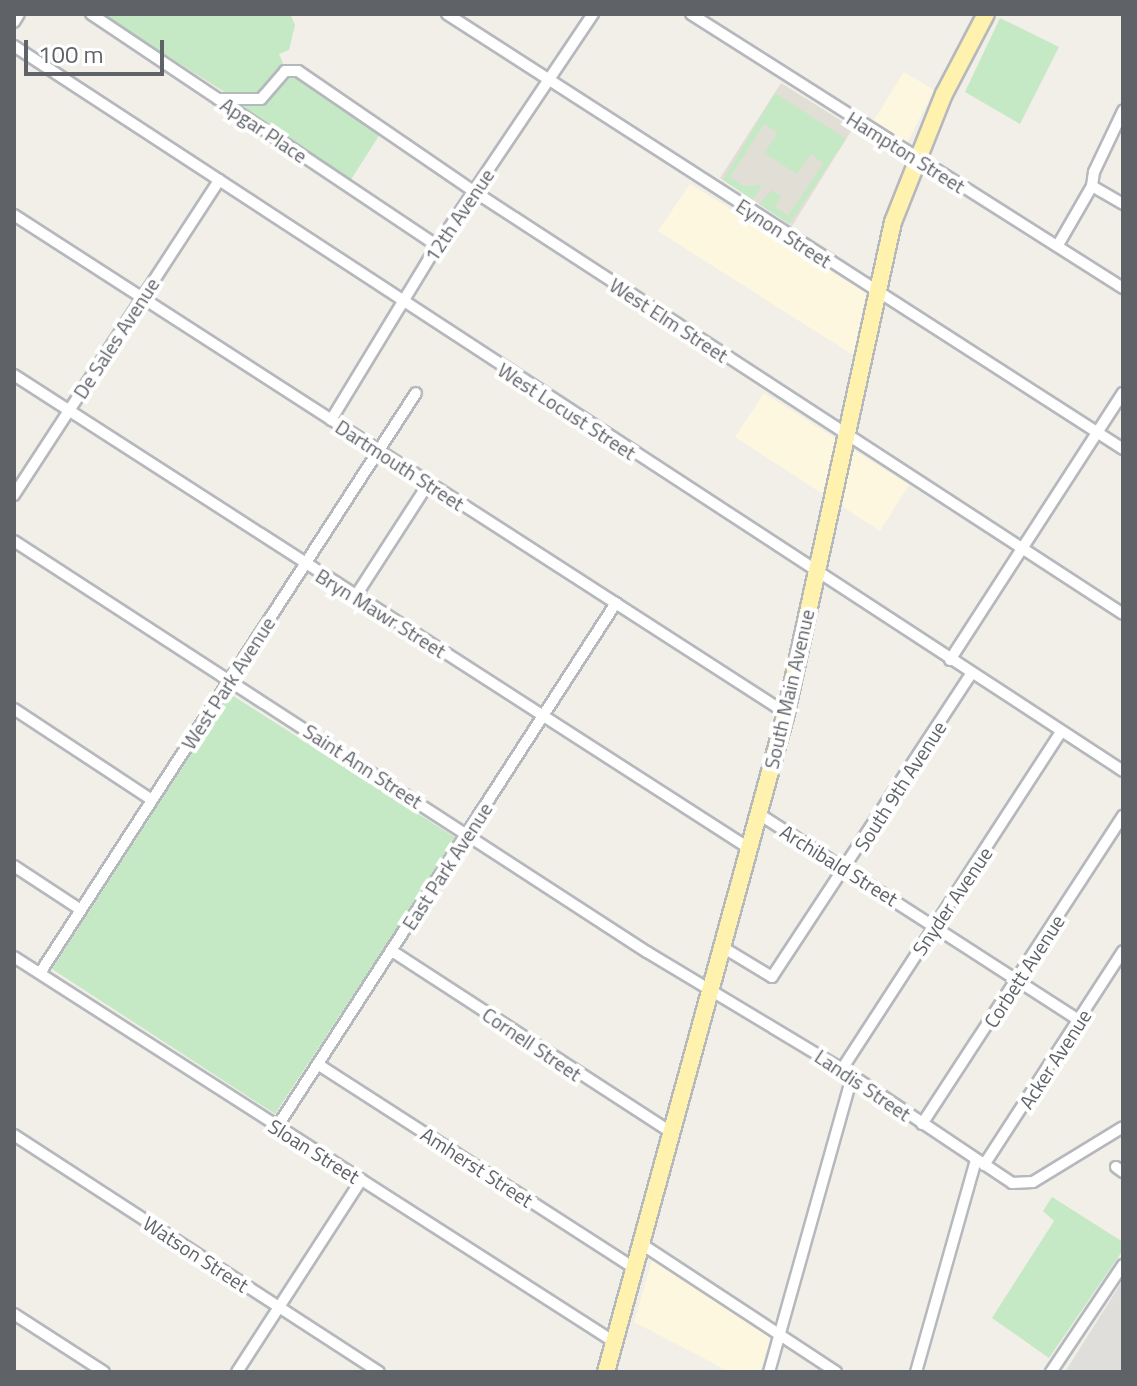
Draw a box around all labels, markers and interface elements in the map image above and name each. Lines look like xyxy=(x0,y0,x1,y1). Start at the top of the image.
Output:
scale bar xyxy=(28,24,168,74)
text: 100 m xyxy=(38,36,104,72)
street label: Apgar Place xyxy=(216,92,312,168)
street label: Hampton Street xyxy=(842,106,970,198)
street label: 12th Avenue xyxy=(419,164,499,266)
street label: Eynon Street xyxy=(732,193,836,273)
street label: De Sales Avenue xyxy=(68,273,164,403)
street label: West Elm Street xyxy=(605,273,733,367)
street label: West Locust Street xyxy=(493,357,641,465)
street label: Dartmouth Street xyxy=(331,415,469,515)
street label: Bryn Mawr Street xyxy=(311,563,451,663)
street label: South Main Avenue xyxy=(759,607,819,771)
street label: West Park Avenue xyxy=(176,612,280,754)
street label: South 9th Avenue xyxy=(849,717,951,855)
street label: Saint Ann Street xyxy=(299,719,427,813)
street label: East Park Avenue xyxy=(397,798,497,934)
street label: Archibald Street xyxy=(776,819,902,911)
street label: Snyder Avenue xyxy=(907,842,997,960)
street label: Corbett Avenue xyxy=(979,910,1069,1032)
street label: Cornell Street xyxy=(478,1002,586,1086)
street label: Acker Avenue xyxy=(1014,1005,1096,1113)
street label: Landis Street xyxy=(810,1044,916,1126)
street label: Sloan Street xyxy=(264,1114,364,1188)
street label: Amherst Street xyxy=(417,1122,537,1212)
street label: Watson Street xyxy=(139,1211,253,1297)

